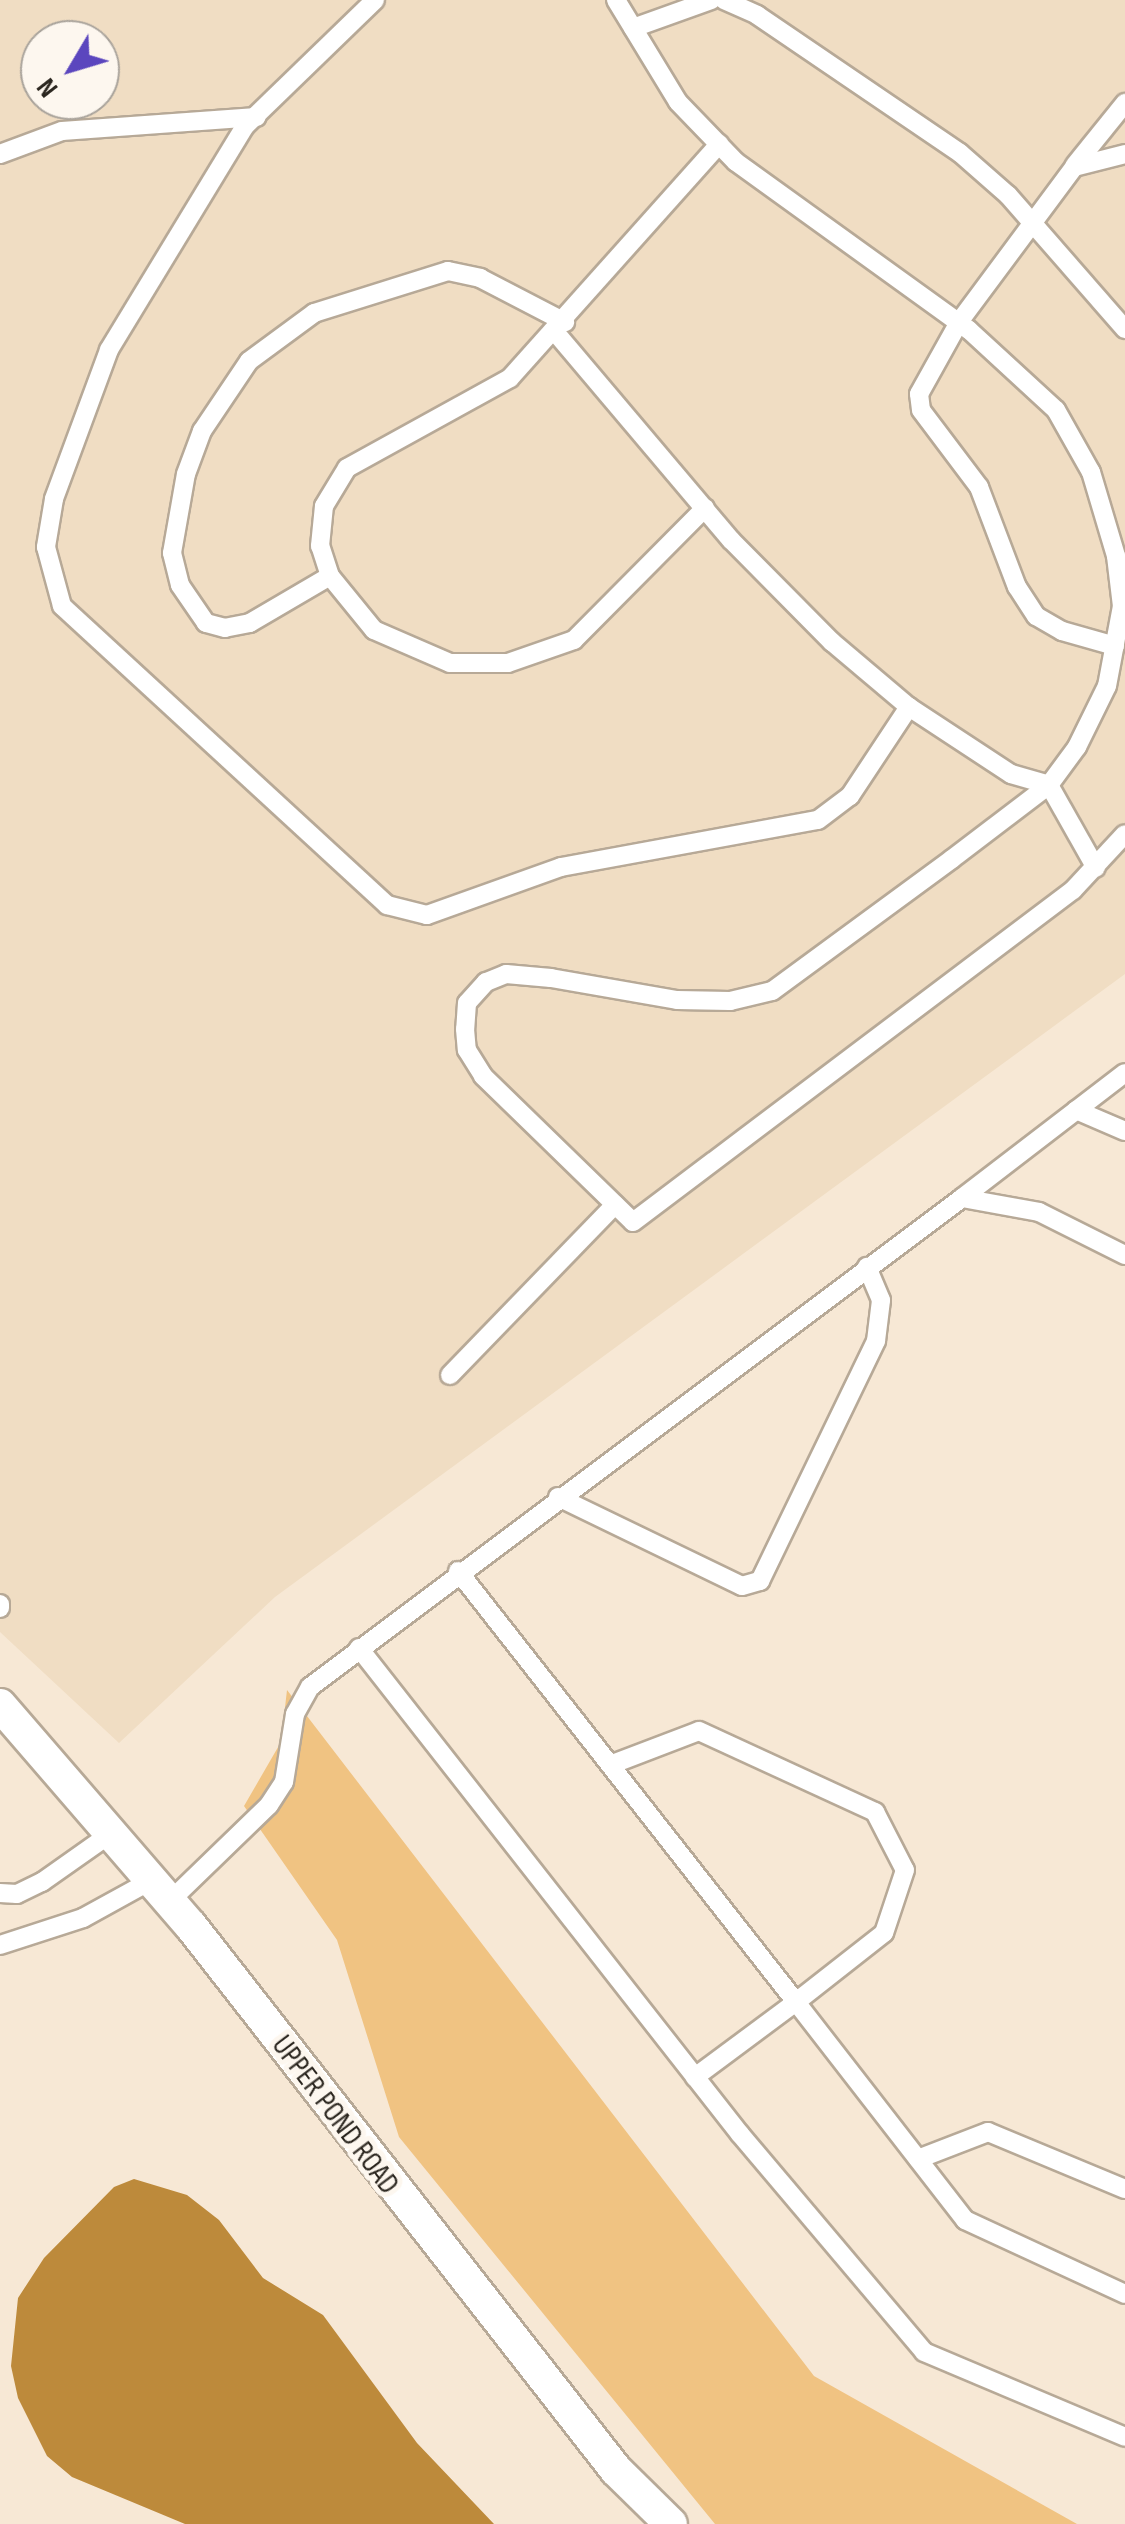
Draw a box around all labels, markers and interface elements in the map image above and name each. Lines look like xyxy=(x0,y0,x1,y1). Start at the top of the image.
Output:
north arrow xyxy=(20,20,120,120)
text: N xyxy=(30,72,65,104)
street label: UPPER POND ROAD xyxy=(264,2029,406,2201)

